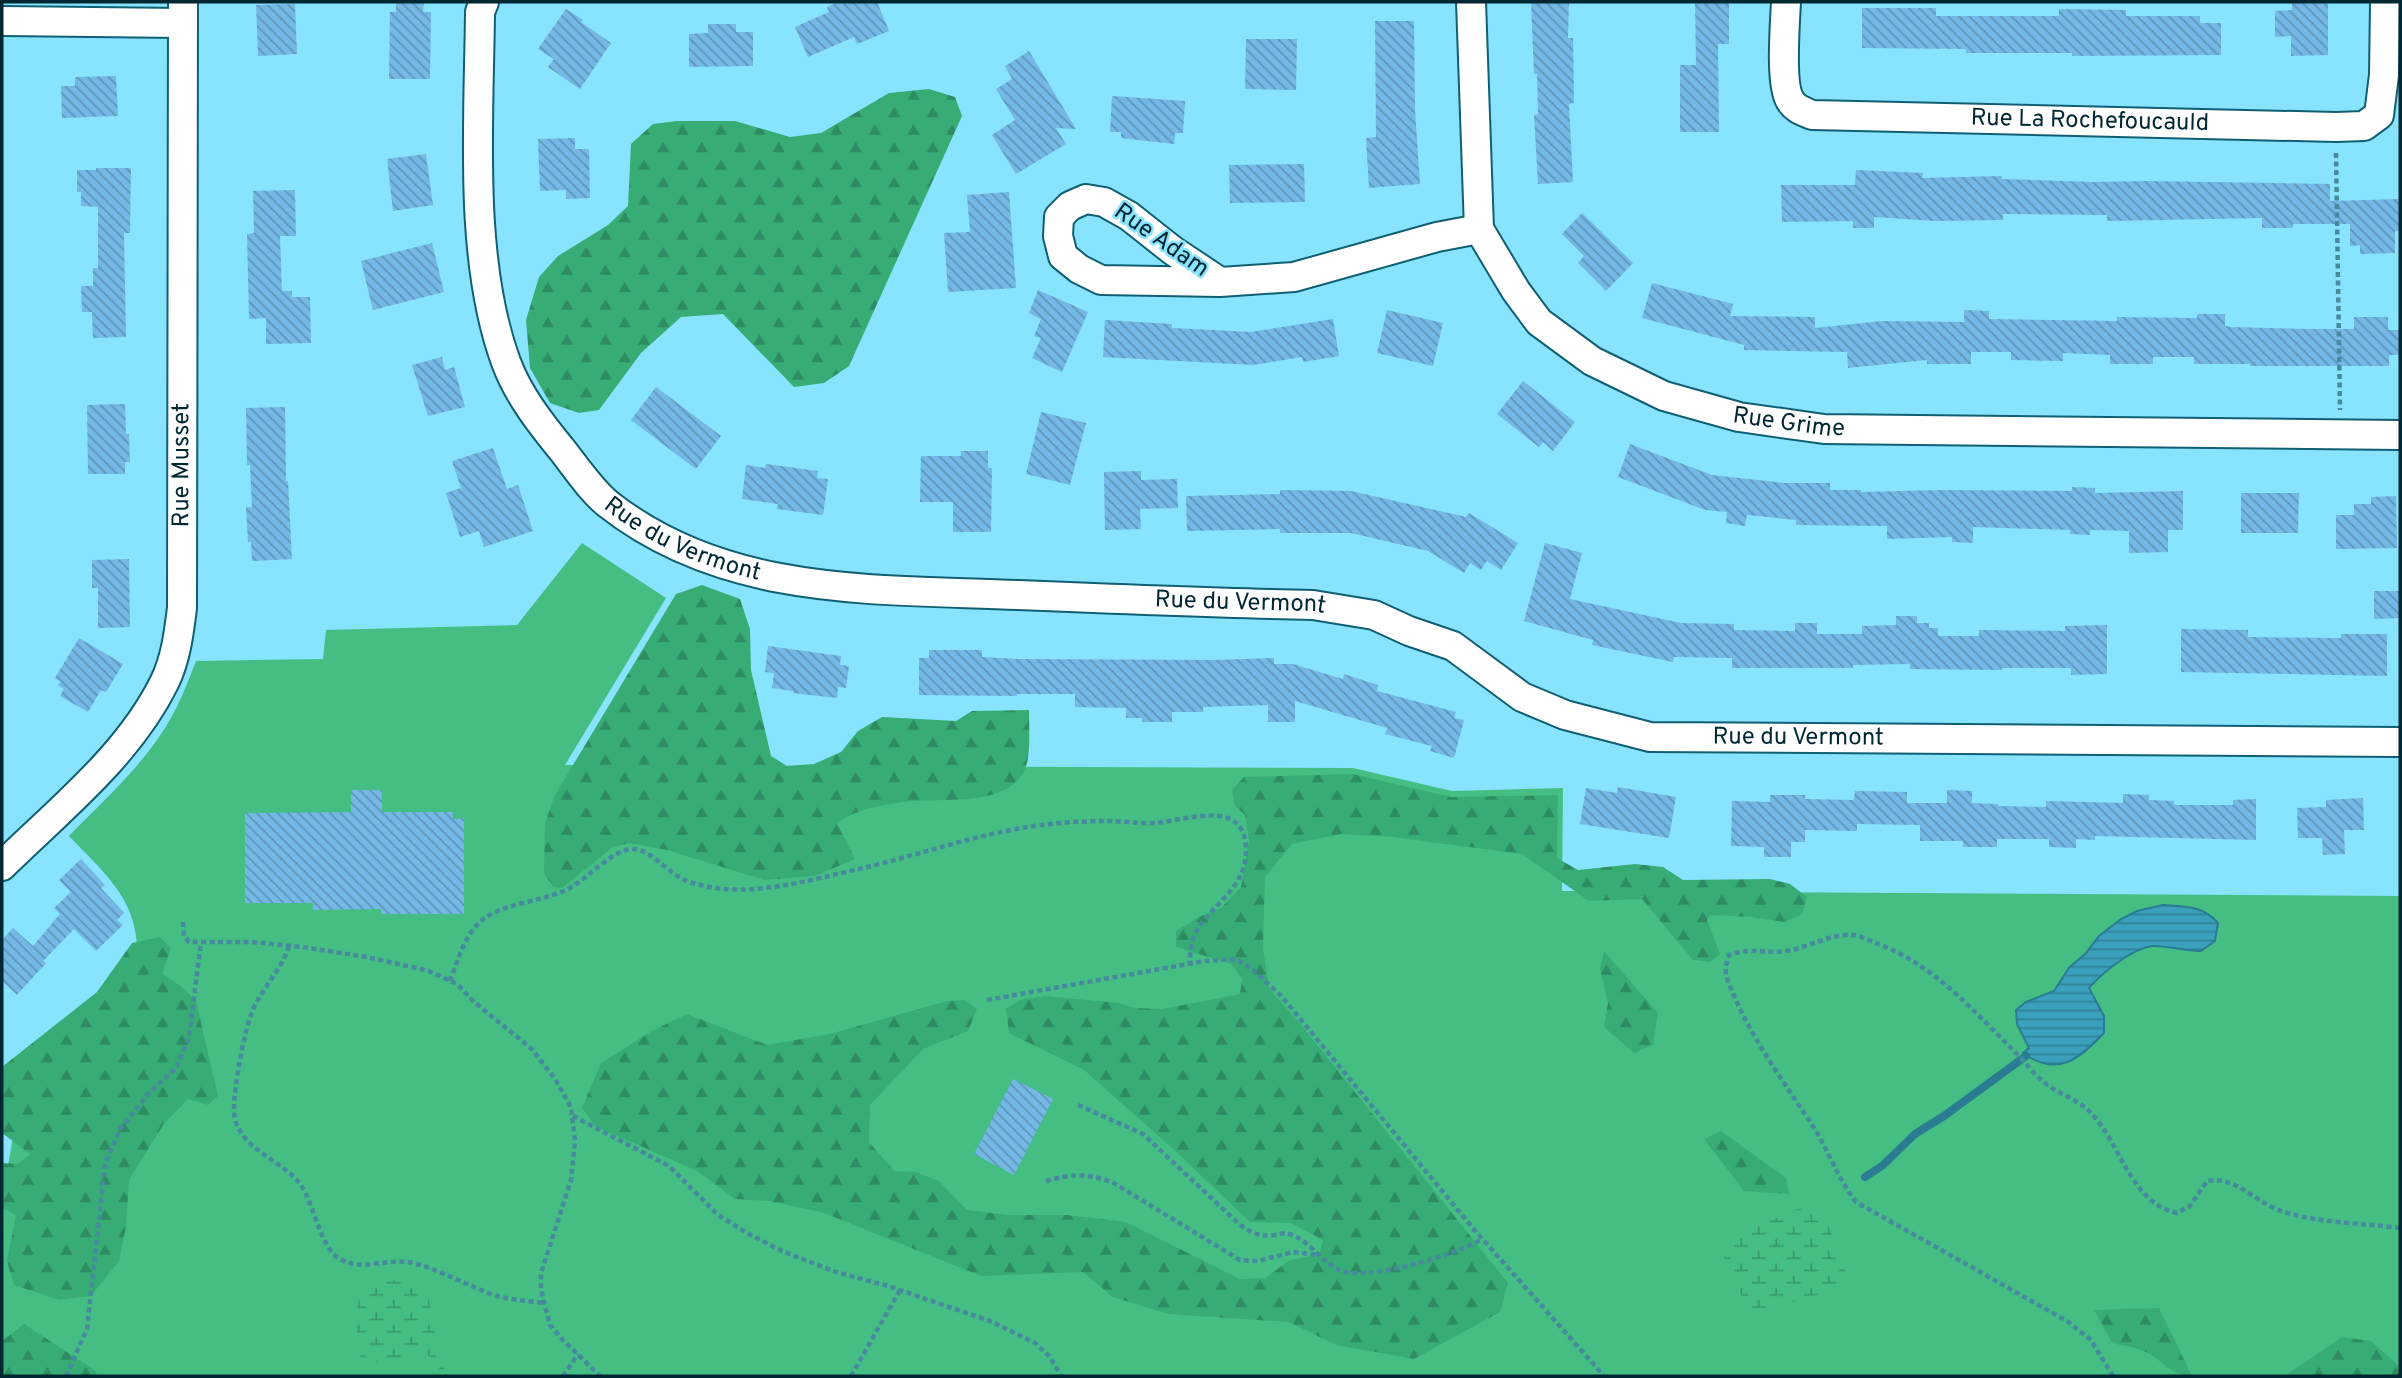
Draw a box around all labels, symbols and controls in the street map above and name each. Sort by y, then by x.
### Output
street label: Rue La Rochefoucauld [1970,104,2210,139]
street label: Rue Adam [1108,197,1214,285]
street label: Rue Grime [1731,401,1845,445]
street label: Rue Musset [167,403,197,527]
street label: Rue du Vermont [597,491,764,589]
street label: Rue du Vermont [1154,585,1328,622]
street label: Rue du Vermont [1713,722,1884,754]

